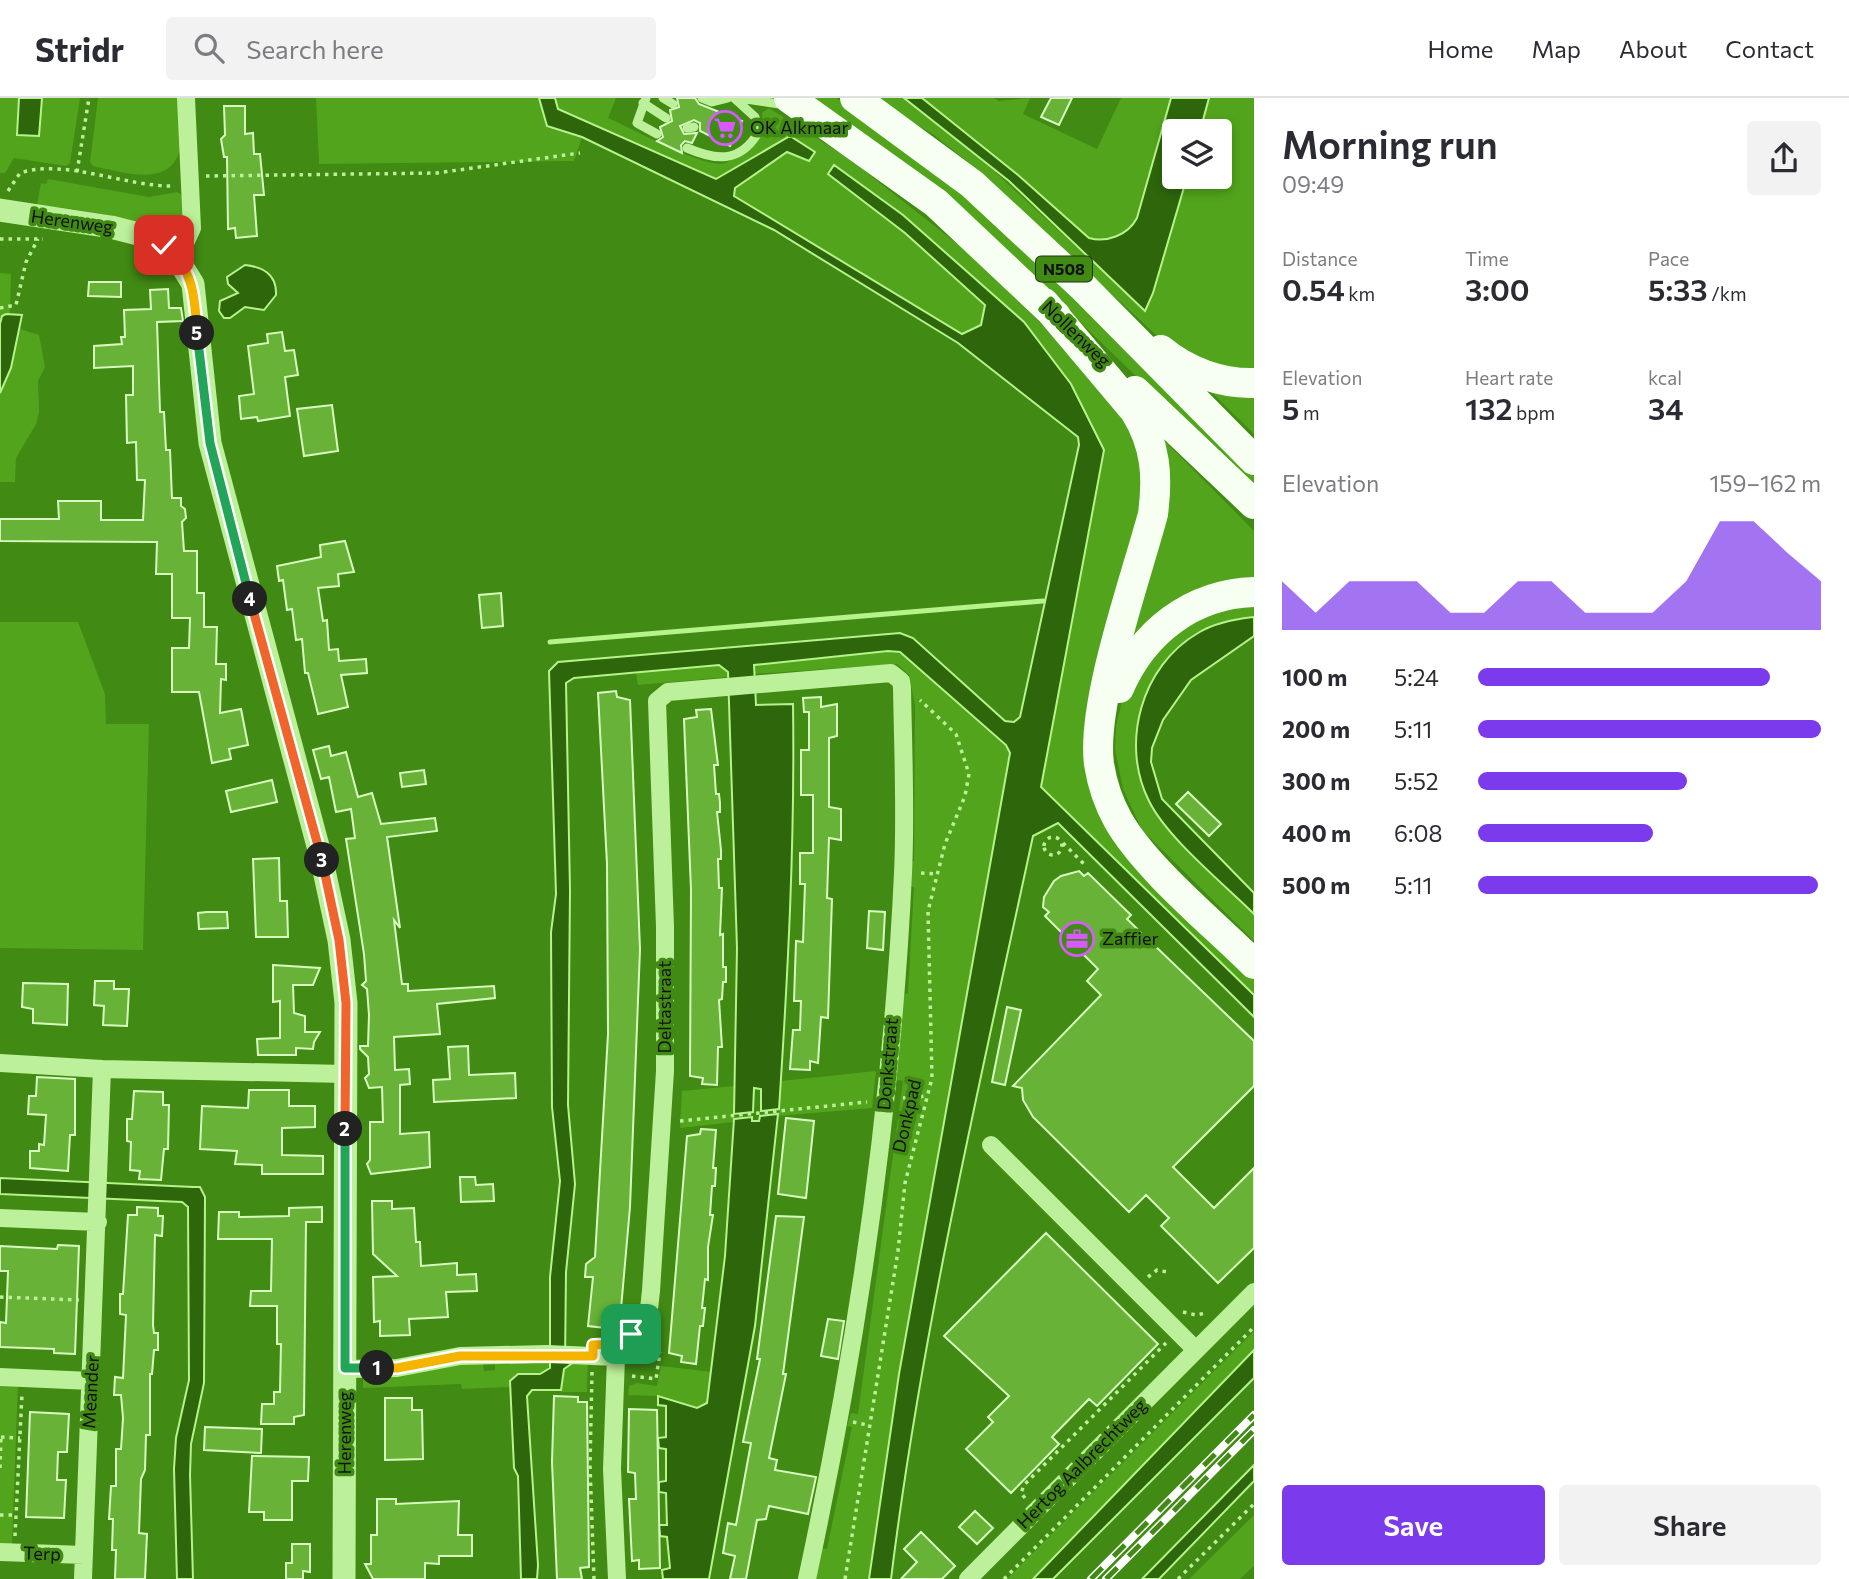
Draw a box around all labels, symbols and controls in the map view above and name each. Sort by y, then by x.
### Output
search box [166,17,656,80]
text: Stridr [35,28,124,69]
icon: search [190,29,228,67]
text: Search here [246,33,384,64]
text: Home [1428,34,1494,63]
text: Map [1532,34,1581,63]
text: About [1619,34,1687,63]
text: Contact [1725,34,1814,63]
supermarket icon: OK Alkmaar [706,109,744,147]
place label: OK Alkmaar [750,116,849,138]
map controls [1162,119,1232,189]
button: layers [1162,119,1232,189]
text: Morning run [1282,120,1498,167]
button: share [1747,121,1821,195]
text: 09:49 [1282,170,1344,198]
street label: Herenweg [30,204,115,238]
pin [134,215,194,275]
icon: check [145,226,183,264]
text: Distance [1282,247,1358,270]
text: Time [1465,247,1509,270]
text: Pace [1648,247,1689,270]
road number: N508 [1036,256,1092,281]
text: 0.54 [1282,270,1345,307]
text: 3:00 [1465,270,1530,307]
text: 5:33 [1648,270,1708,307]
text: km [1345,282,1375,305]
text: /km [1708,282,1747,305]
street label: Nollenweg [1038,295,1116,371]
pin: 5 [180,316,214,350]
text: 5 [191,321,202,344]
text: Elevation [1282,366,1362,389]
text: Heart rate [1465,366,1553,389]
text: kcal [1648,366,1682,389]
text: 5 [1282,389,1299,426]
text: 132 [1465,389,1512,426]
text: 34 [1648,389,1684,426]
text: m [1299,401,1320,424]
text: bpm [1512,401,1555,424]
text: Elevation [1282,469,1379,497]
text: 159–162 m [1709,469,1821,497]
pin: 4 [232,582,268,616]
text: 4 [244,587,255,610]
text: 100 m [1282,663,1347,691]
text: 5:24 [1394,663,1439,691]
text: 200 m [1282,715,1350,743]
text: 5:11 [1394,715,1432,743]
text: 300 m [1282,767,1350,795]
text: 5:52 [1394,767,1439,795]
text: 400 m [1282,819,1351,847]
text: 6:08 [1394,819,1442,847]
pin: 3 [304,842,340,878]
text: 3 [316,848,327,871]
text: 500 m [1282,871,1350,899]
text: 5:11 [1394,871,1432,899]
office icon: Zaffier [1058,920,1096,958]
place label: Zaffier [1102,927,1159,949]
street label: Deltastraat [653,961,675,1053]
street label: Donkstraat [872,1017,902,1111]
street label: Donkpad [887,1077,925,1155]
pin: 2 [328,1112,362,1146]
text: 2 [339,1117,350,1140]
pin [601,1304,661,1364]
icon: arrive [612,1315,650,1353]
pin: 1 [360,1350,394,1386]
street label: Meander [77,1355,103,1429]
text: 1 [372,1356,381,1379]
street label: Herenweg [333,1391,355,1474]
street label: Hertog Aalbrechtweg [1012,1394,1151,1533]
button: Save [1282,1485,1545,1565]
button: Share [1559,1485,1821,1565]
street label: Terp [23,1541,61,1565]

